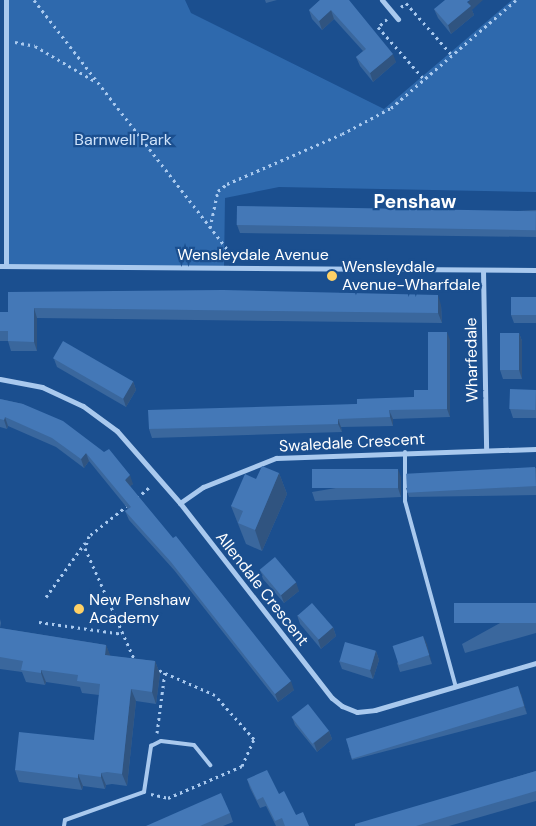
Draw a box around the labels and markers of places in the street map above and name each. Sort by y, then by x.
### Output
place label: Wensleydale Avenue-Wharfdale [342,257,480,295]
marker: Wensleydale Avenue-Wharfdale [326,270,338,282]
place label: New Penshaw Academy [89,590,190,628]
marker: New Penshaw Academy [73,603,85,615]

